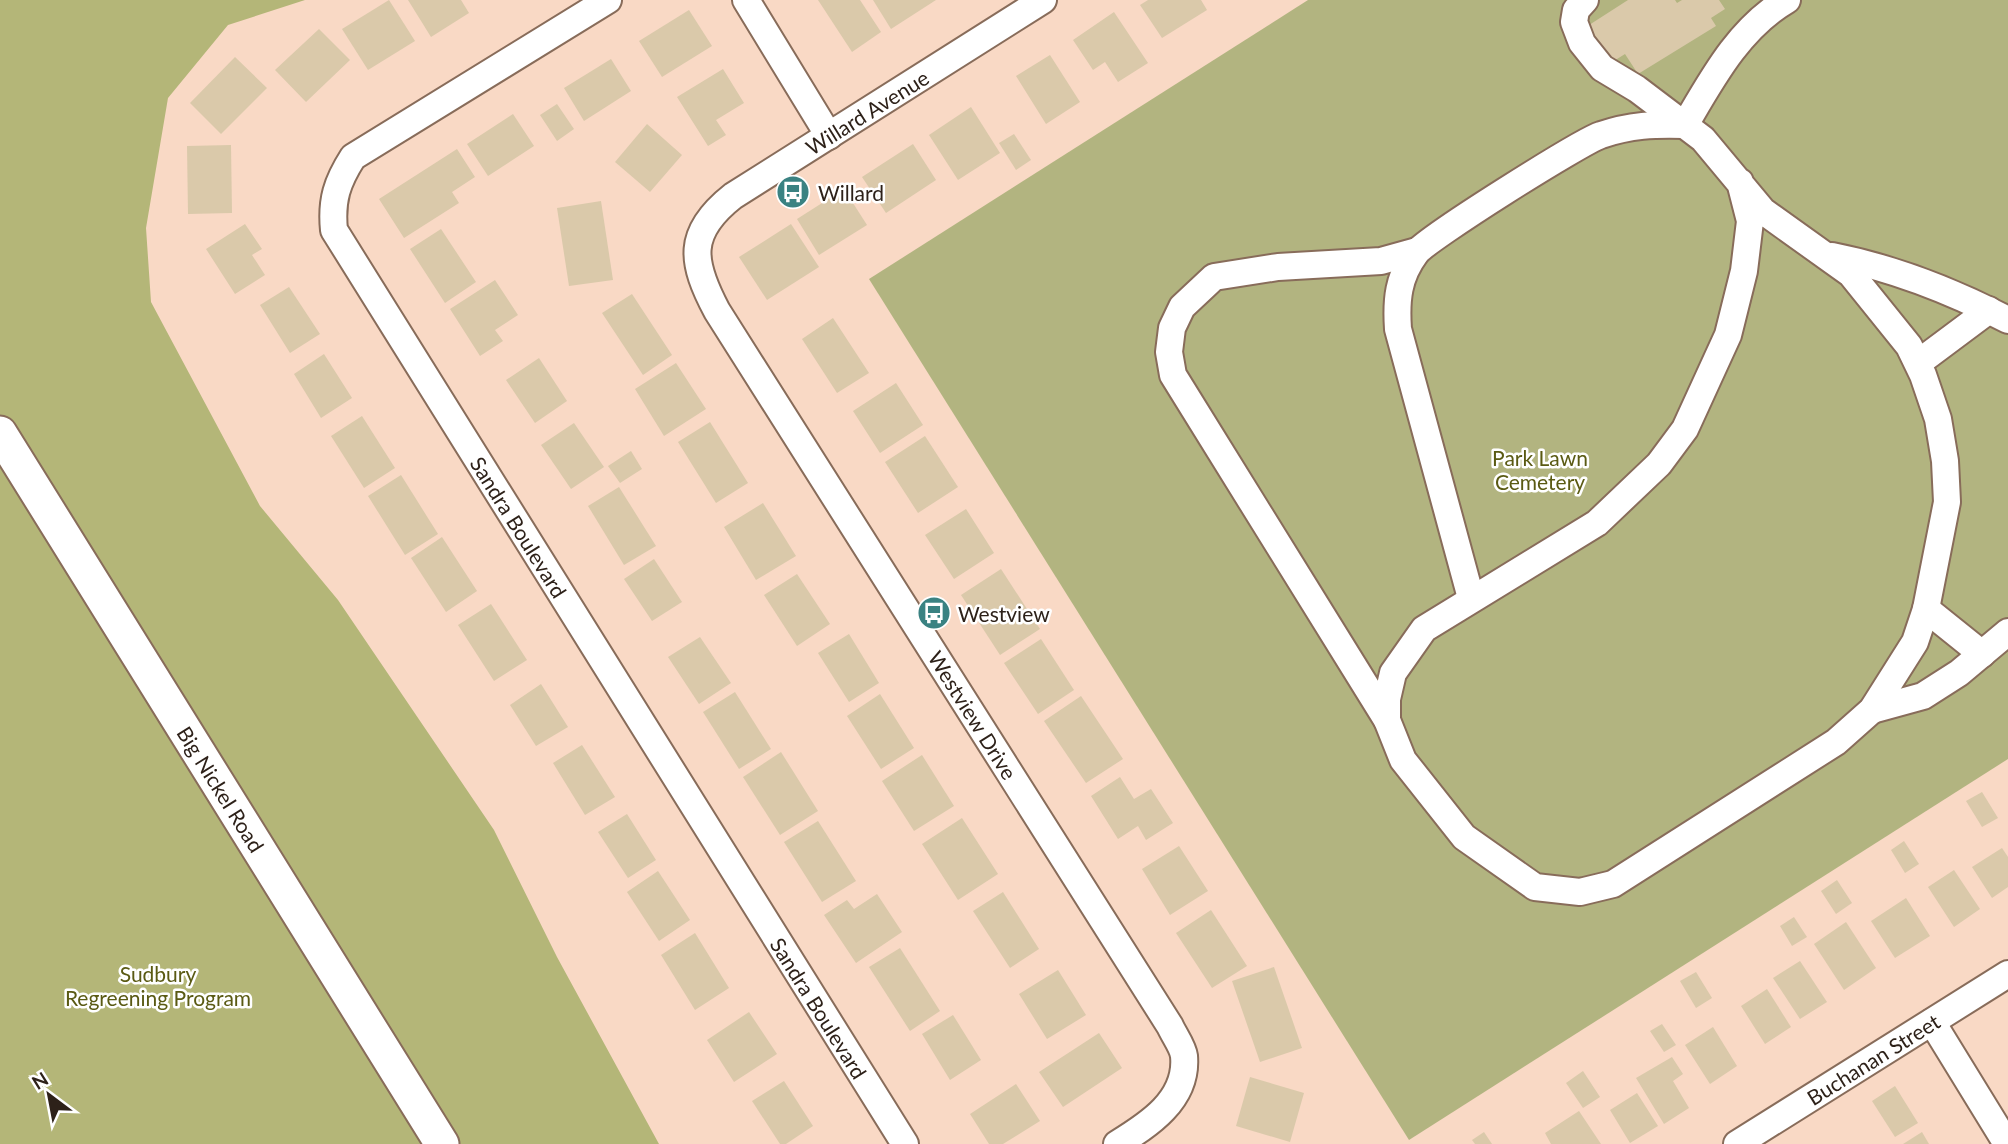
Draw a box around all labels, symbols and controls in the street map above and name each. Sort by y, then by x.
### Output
street label: Willard Avenue [801,64,933,160]
bus stop icon: Willard [774,173,812,211]
place label: Willard [818,180,884,205]
park label: Park Lawn Cemetery [1492,445,1588,494]
street label: Sandra Boulevard [466,452,572,602]
bus stop icon: Westview [915,594,953,632]
place label: Westview [958,601,1050,626]
street label: Westview Drive [924,646,1022,784]
street label: Big Nickel Road [172,721,270,857]
street label: Sandra Boulevard [766,933,872,1083]
park label: Sudbury Regreening Program [65,961,251,1010]
street label: Buchanan Street [1802,1008,1944,1110]
north arrow [14,1060,84,1130]
text: N [27,1067,52,1094]

